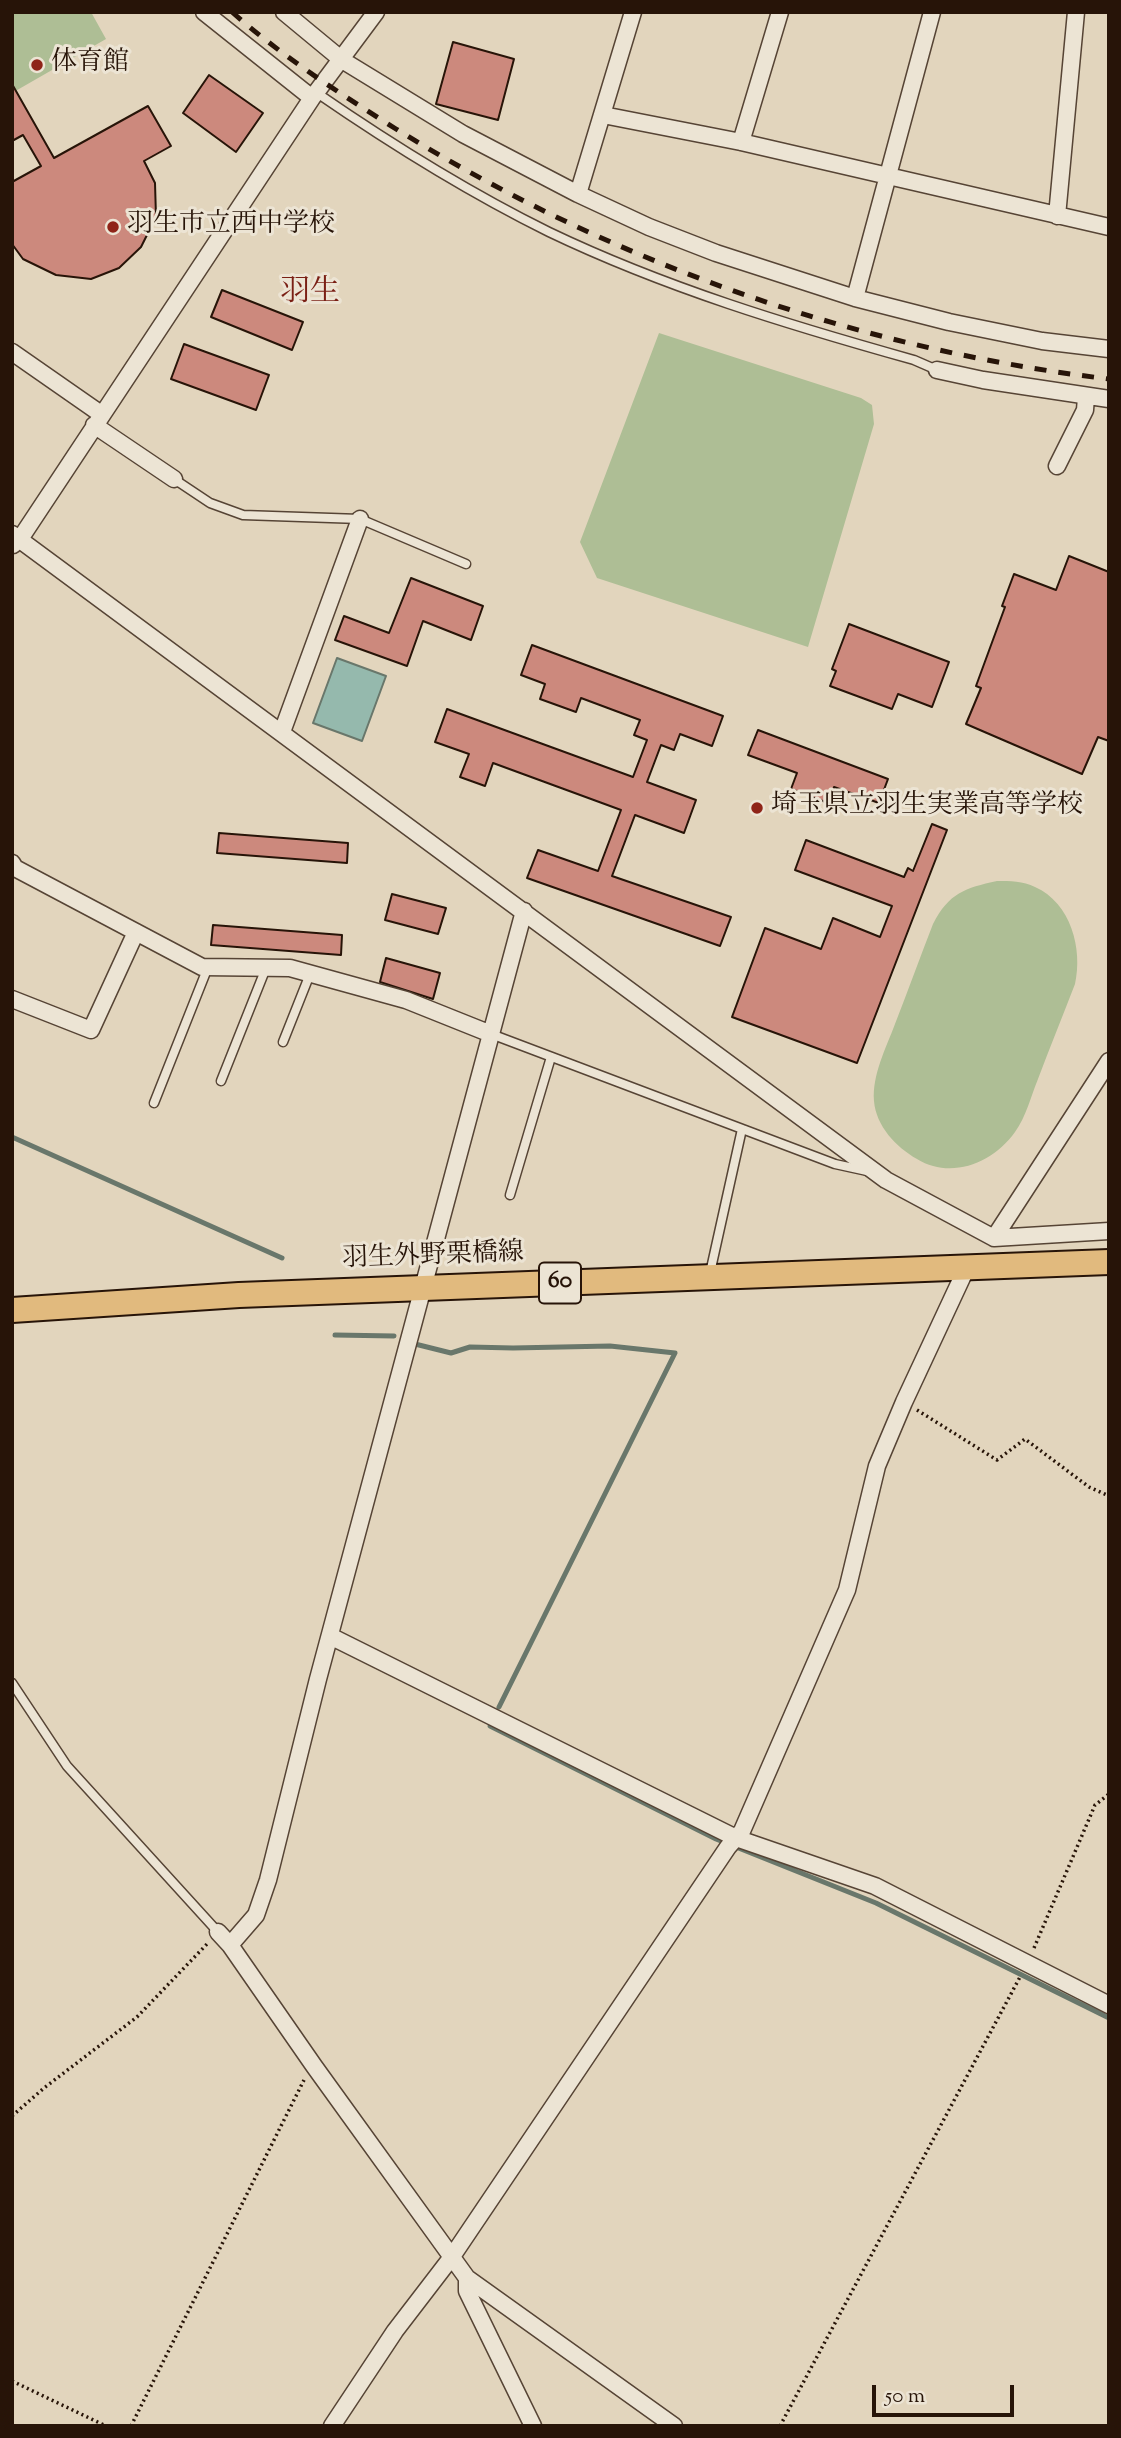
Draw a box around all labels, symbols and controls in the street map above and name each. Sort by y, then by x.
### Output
place label: 体育館 [51,49,129,81]
marker: 体育館 [29,57,45,73]
place label: 羽生市立西中学校 [127,211,335,243]
marker: 羽生市立西中学校 [105,219,121,235]
district label: 羽生 [280,277,340,313]
place label: 埼玉県立羽生実業高等学校 [771,792,1083,824]
marker: 埼玉県立羽生実業高等学校 [749,800,765,816]
street label: 羽生外野栗橋線 [342,1239,524,1277]
road number: 60 [539,1262,581,1303]
scale bar [876,2372,1018,2416]
text: 50 m [885,2382,925,2412]

